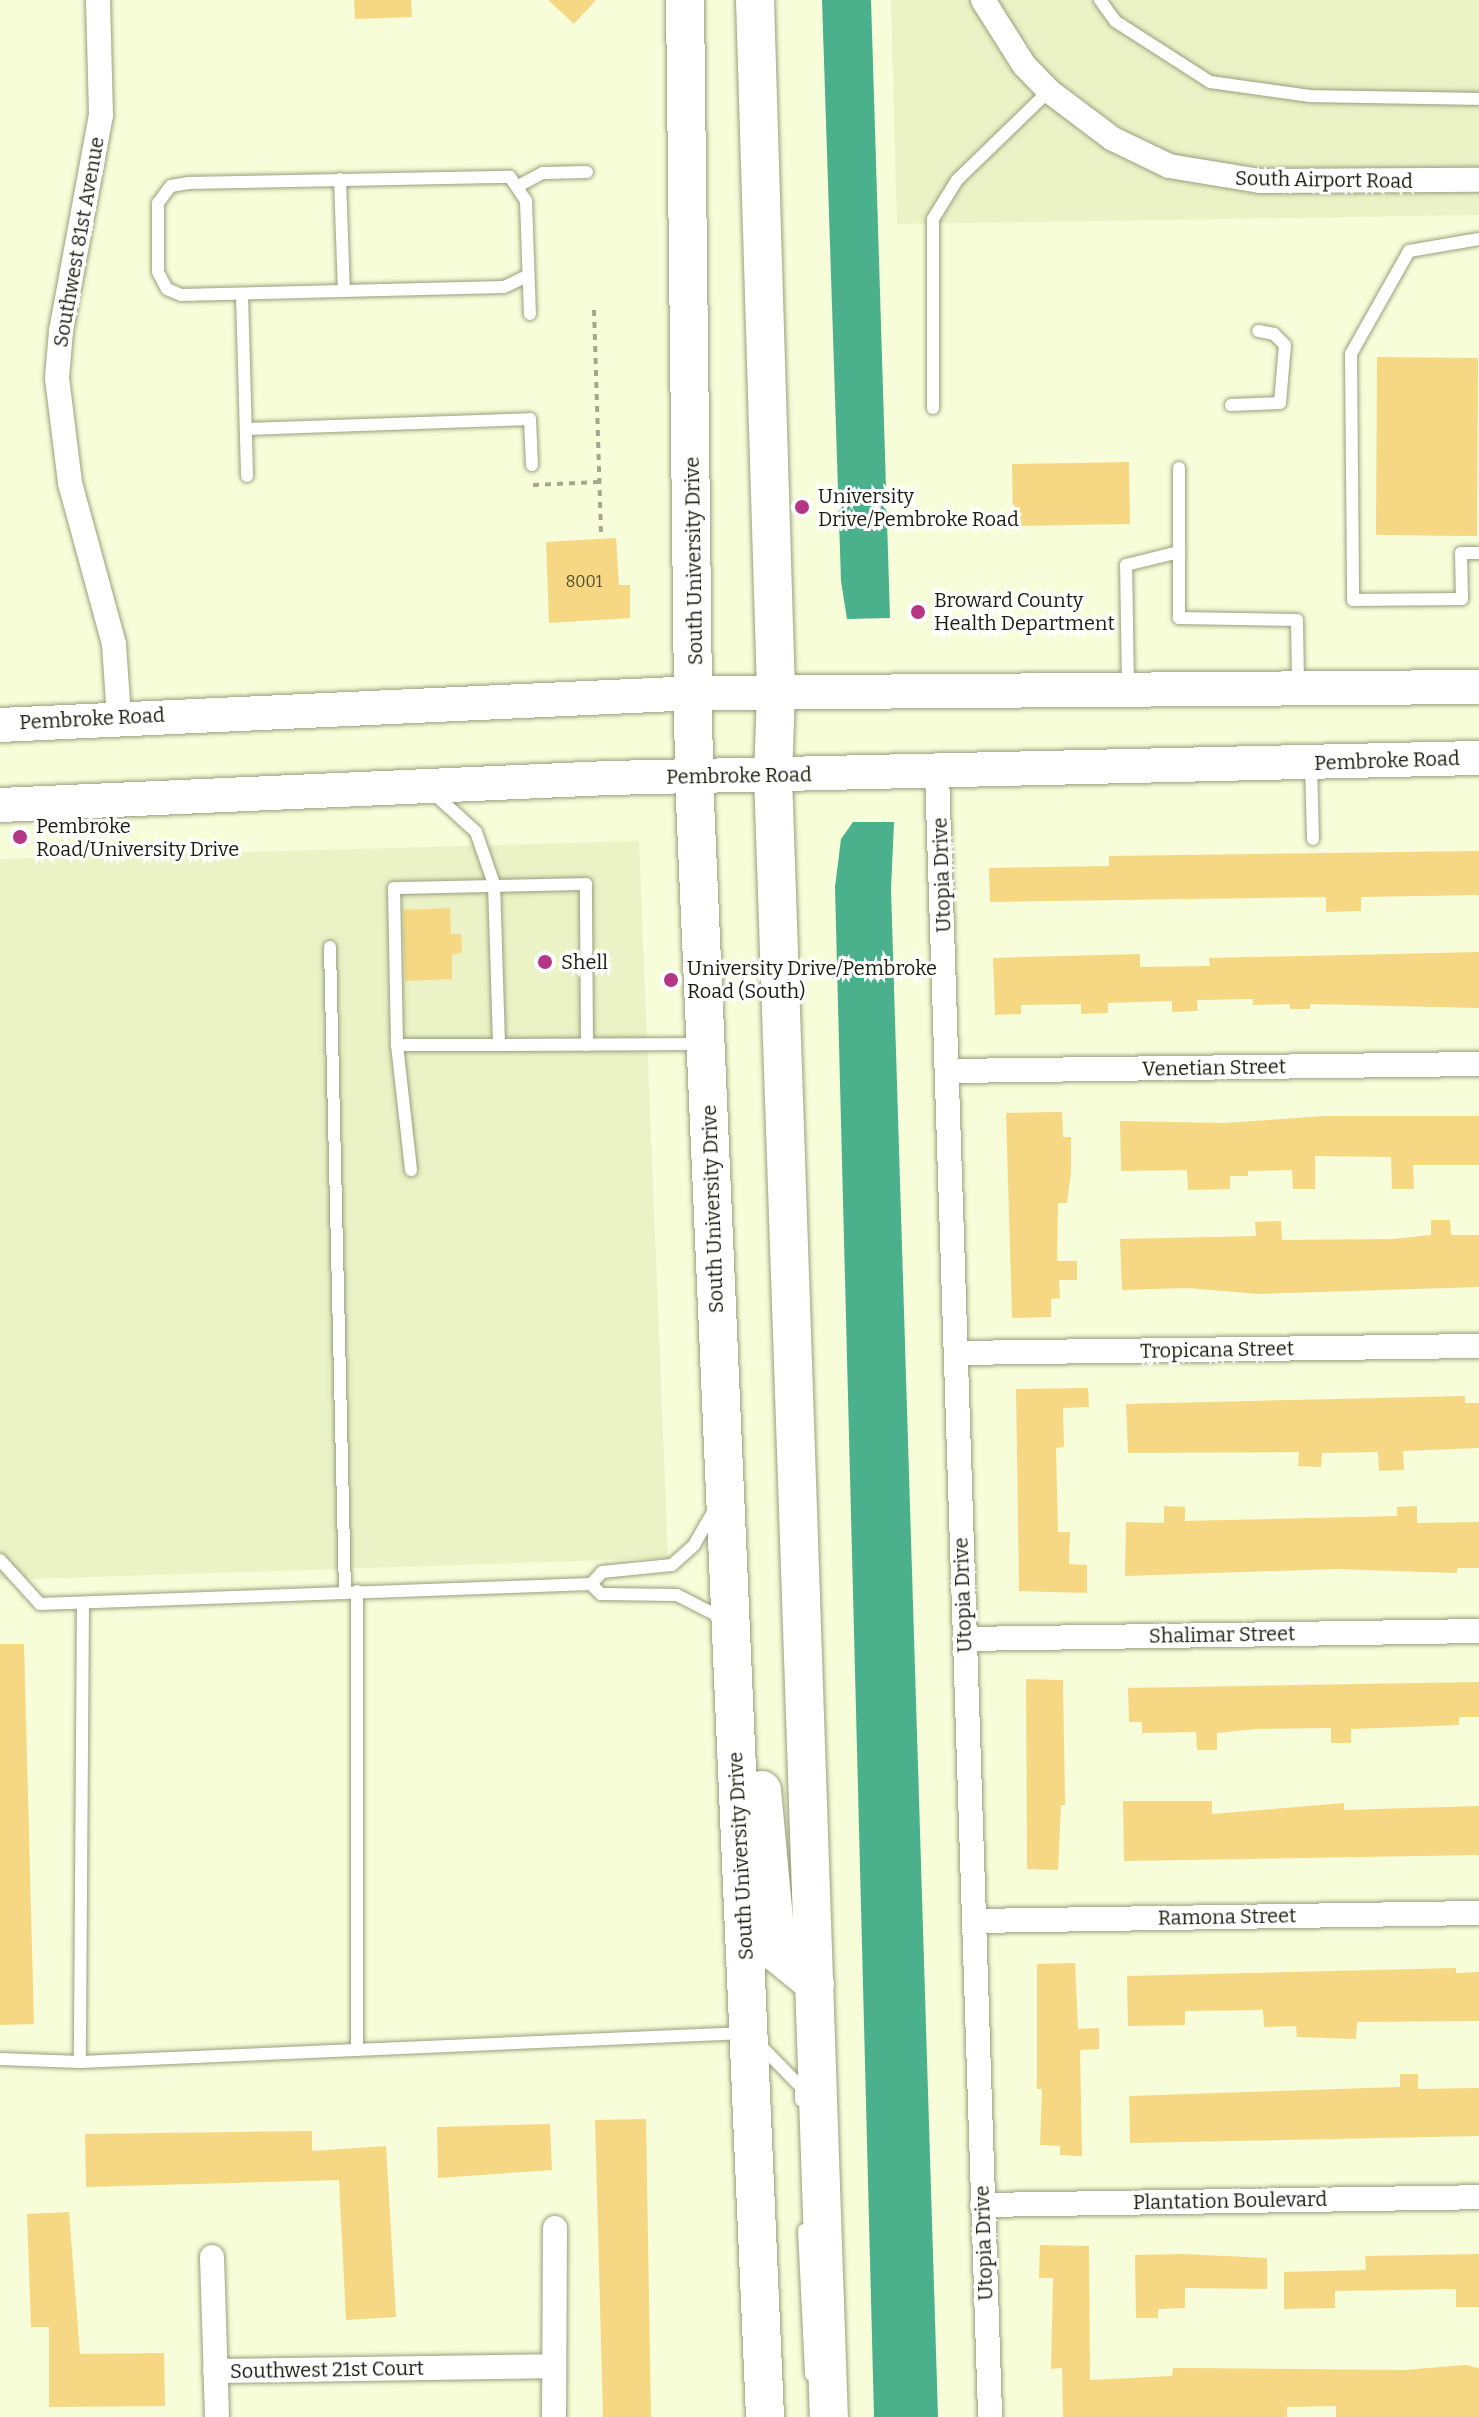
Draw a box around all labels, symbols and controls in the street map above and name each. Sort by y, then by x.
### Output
street label: Southwest 81st Avenue [49,135,109,349]
street label: South Airport Road [1235,166,1413,194]
street label: South University Drive [680,457,708,665]
place label: University Drive/Pembroke Road [818,484,1019,531]
marker: University Drive/Pembroke Road [793,498,811,516]
house number: 8001 [566,572,602,592]
place label: Broward County Health Department [934,588,1115,635]
marker: Broward County Health Department [909,603,927,621]
street label: Pembroke Road [19,703,165,735]
street label: Pembroke Road [1314,746,1460,776]
street label: Pembroke Road [666,763,812,789]
place label: Pembroke Road/University Drive [36,814,239,861]
street label: Utopia Drive [928,817,956,933]
marker: Pembroke Road/University Drive [11,828,29,846]
place label: Shell [561,950,608,974]
marker: Shell [536,953,554,971]
place label: University Drive/Pembroke Road (South) [687,956,937,1003]
marker: University Drive/Pembroke Road (South) [662,971,680,989]
street label: Venetian Street [1142,1055,1286,1081]
street label: South University Drive [697,1104,729,1314]
street label: Tropicana Street [1140,1337,1294,1363]
street label: Utopia Drive [949,1537,977,1653]
street label: Shalimar Street [1149,1622,1295,1648]
street label: South University Drive [724,1751,758,1961]
street label: Ramona Street [1158,1904,1296,1930]
street label: Utopia Drive [970,2185,998,2301]
street label: Plantation Boulevard [1133,2187,1327,2215]
street label: Southwest 21st Court [230,2356,424,2384]

